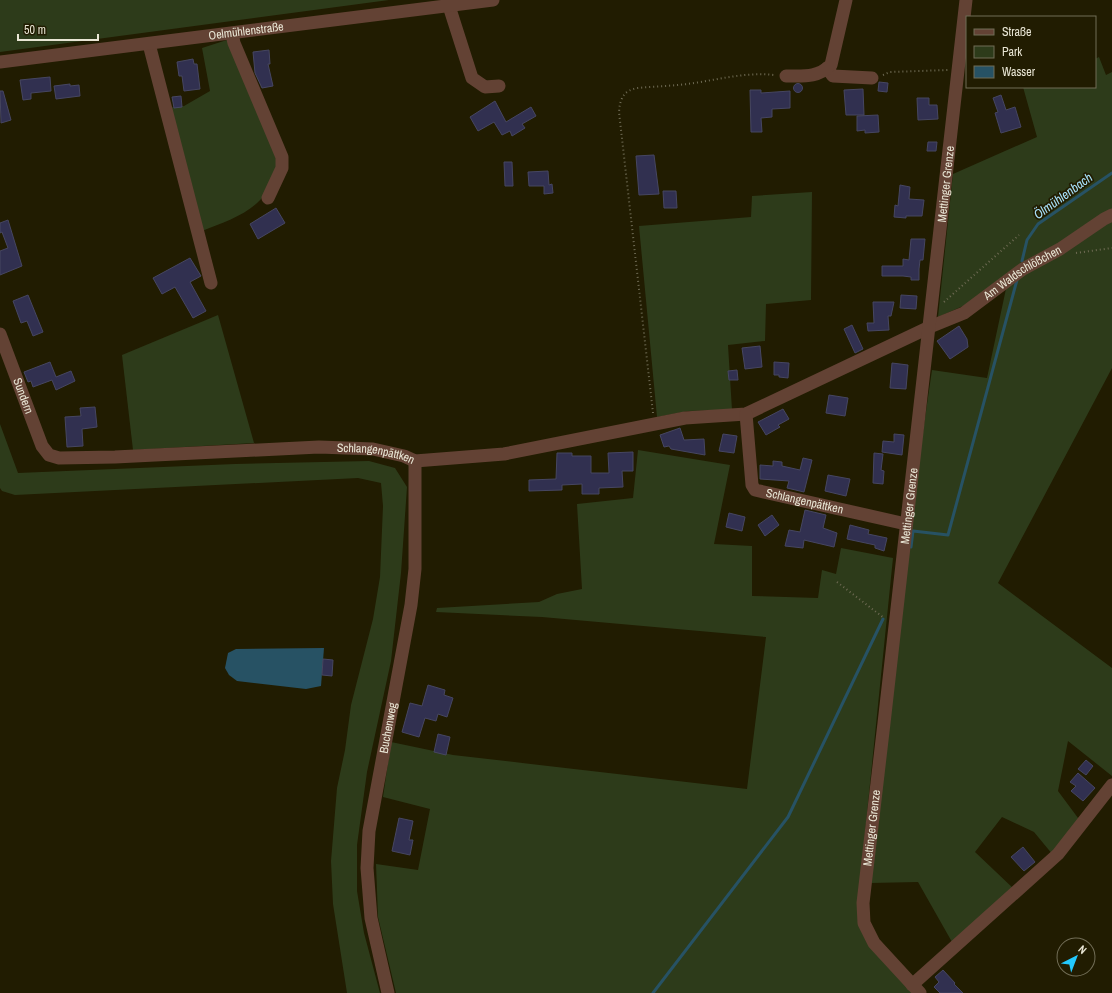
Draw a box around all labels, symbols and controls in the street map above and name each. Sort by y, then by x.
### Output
scale bar [18,16,98,42]
legend [966,16,1096,88]
street label: Oelmühlenstraße [208,18,285,44]
text: 50 m [24,22,46,38]
text: Straße [1002,24,1032,40]
text: Park [1002,44,1022,60]
text: Wasser [1002,64,1036,80]
street label: Mettinger Grenze [934,145,958,223]
water label: Ölmühlenbach [1030,169,1096,223]
street label: Am Waldschlößchen [979,242,1064,304]
street label: Sundern [9,376,37,416]
street label: Schlangenpättken [337,440,417,468]
street label: Mettinger Grenze [897,467,922,545]
street label: Schlangenpättken [764,485,845,518]
street label: Buchenweg [376,701,401,755]
street label: Mettinger Grenze [859,789,884,867]
north arrow [1056,937,1096,977]
text: N [1076,942,1090,957]

